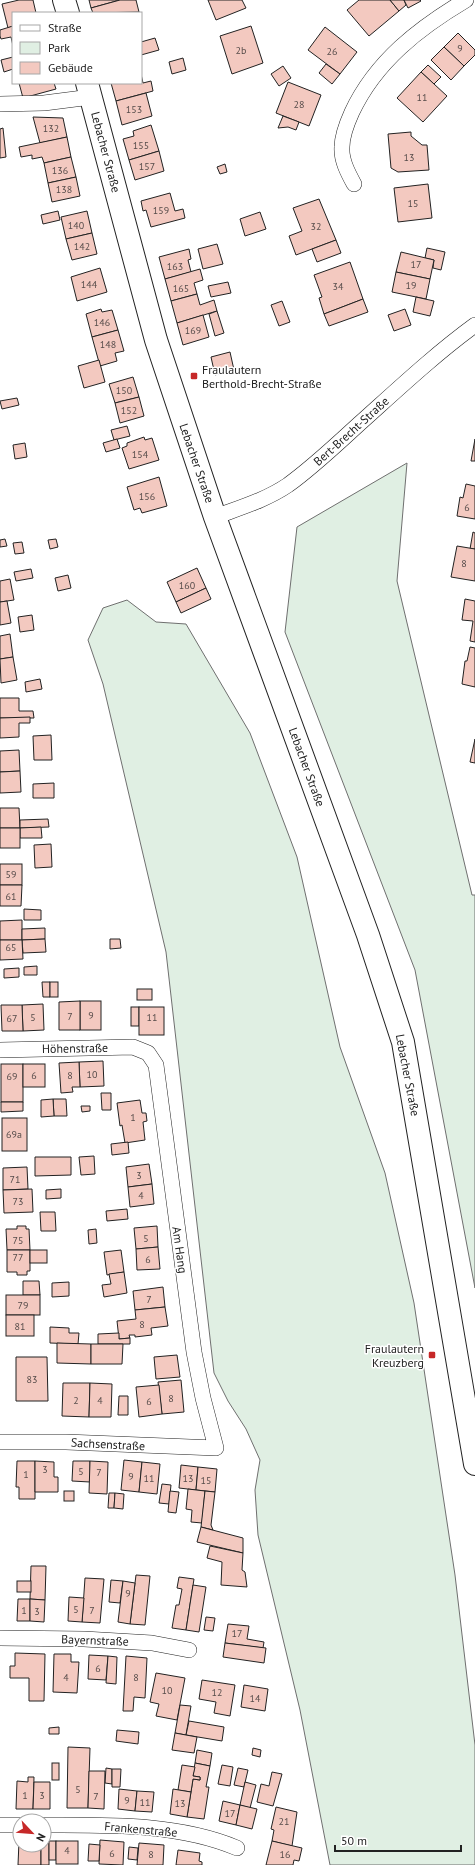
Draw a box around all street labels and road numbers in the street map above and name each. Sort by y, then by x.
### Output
street label: Lebacher Straße [88,110,124,194]
street label: Bert-Brecht-Straße [310,393,392,469]
street label: Lebacher Straße [176,421,218,505]
street label: Lebacher Straße [286,725,328,809]
street label: Lebacher Straße [393,1033,423,1117]
street label: Höhenstraße [42,1040,108,1056]
street label: Am Hang [169,1226,191,1274]
street label: Sachsenstraße [70,1435,146,1453]
street label: Bayernstraße [61,1631,129,1649]
street label: Frankenstraße [104,1818,178,1840]

